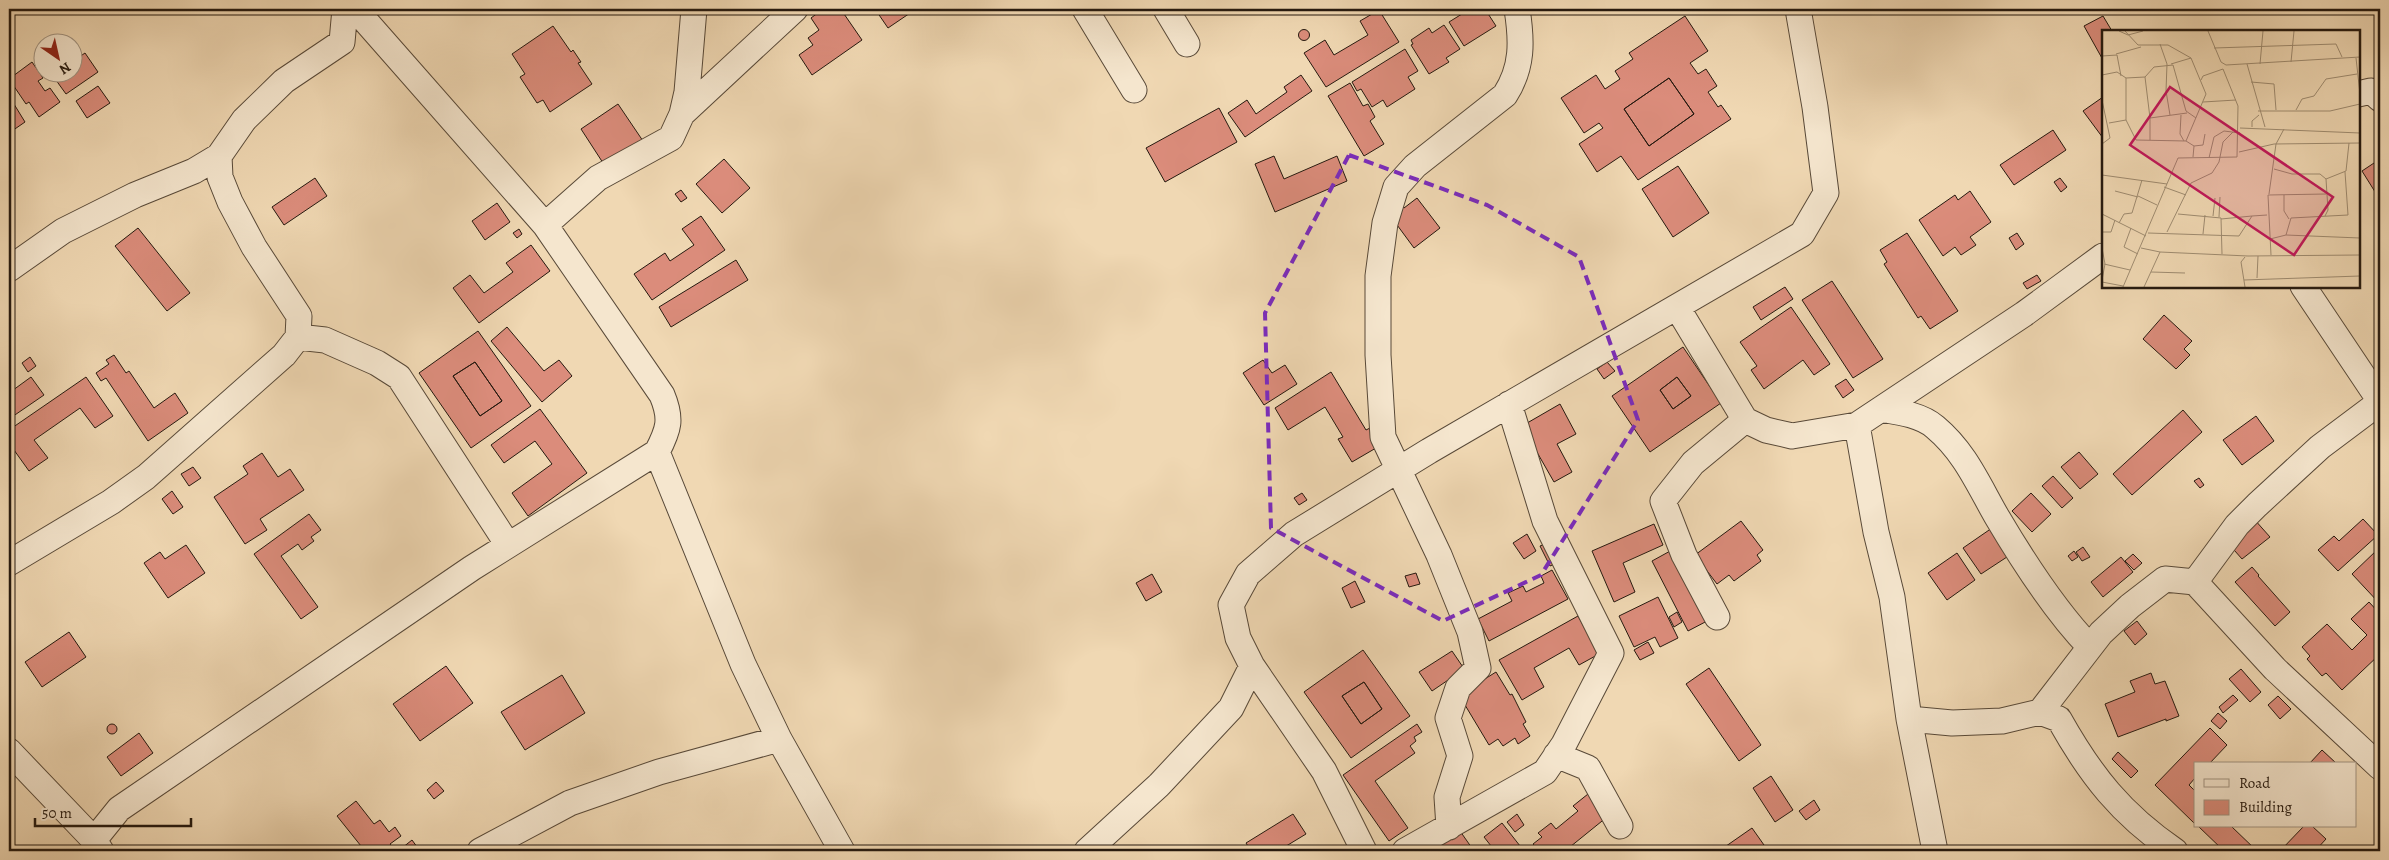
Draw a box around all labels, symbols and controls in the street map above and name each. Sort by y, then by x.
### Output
inset map [2102,30,2359,288]
north arrow [32,32,82,82]
text: N [55,58,75,79]
legend [2194,762,2356,828]
text: Road [2239,773,2271,793]
scale bar [35,795,191,827]
text: Building [2239,797,2292,817]
text: 50 m [42,803,72,823]

